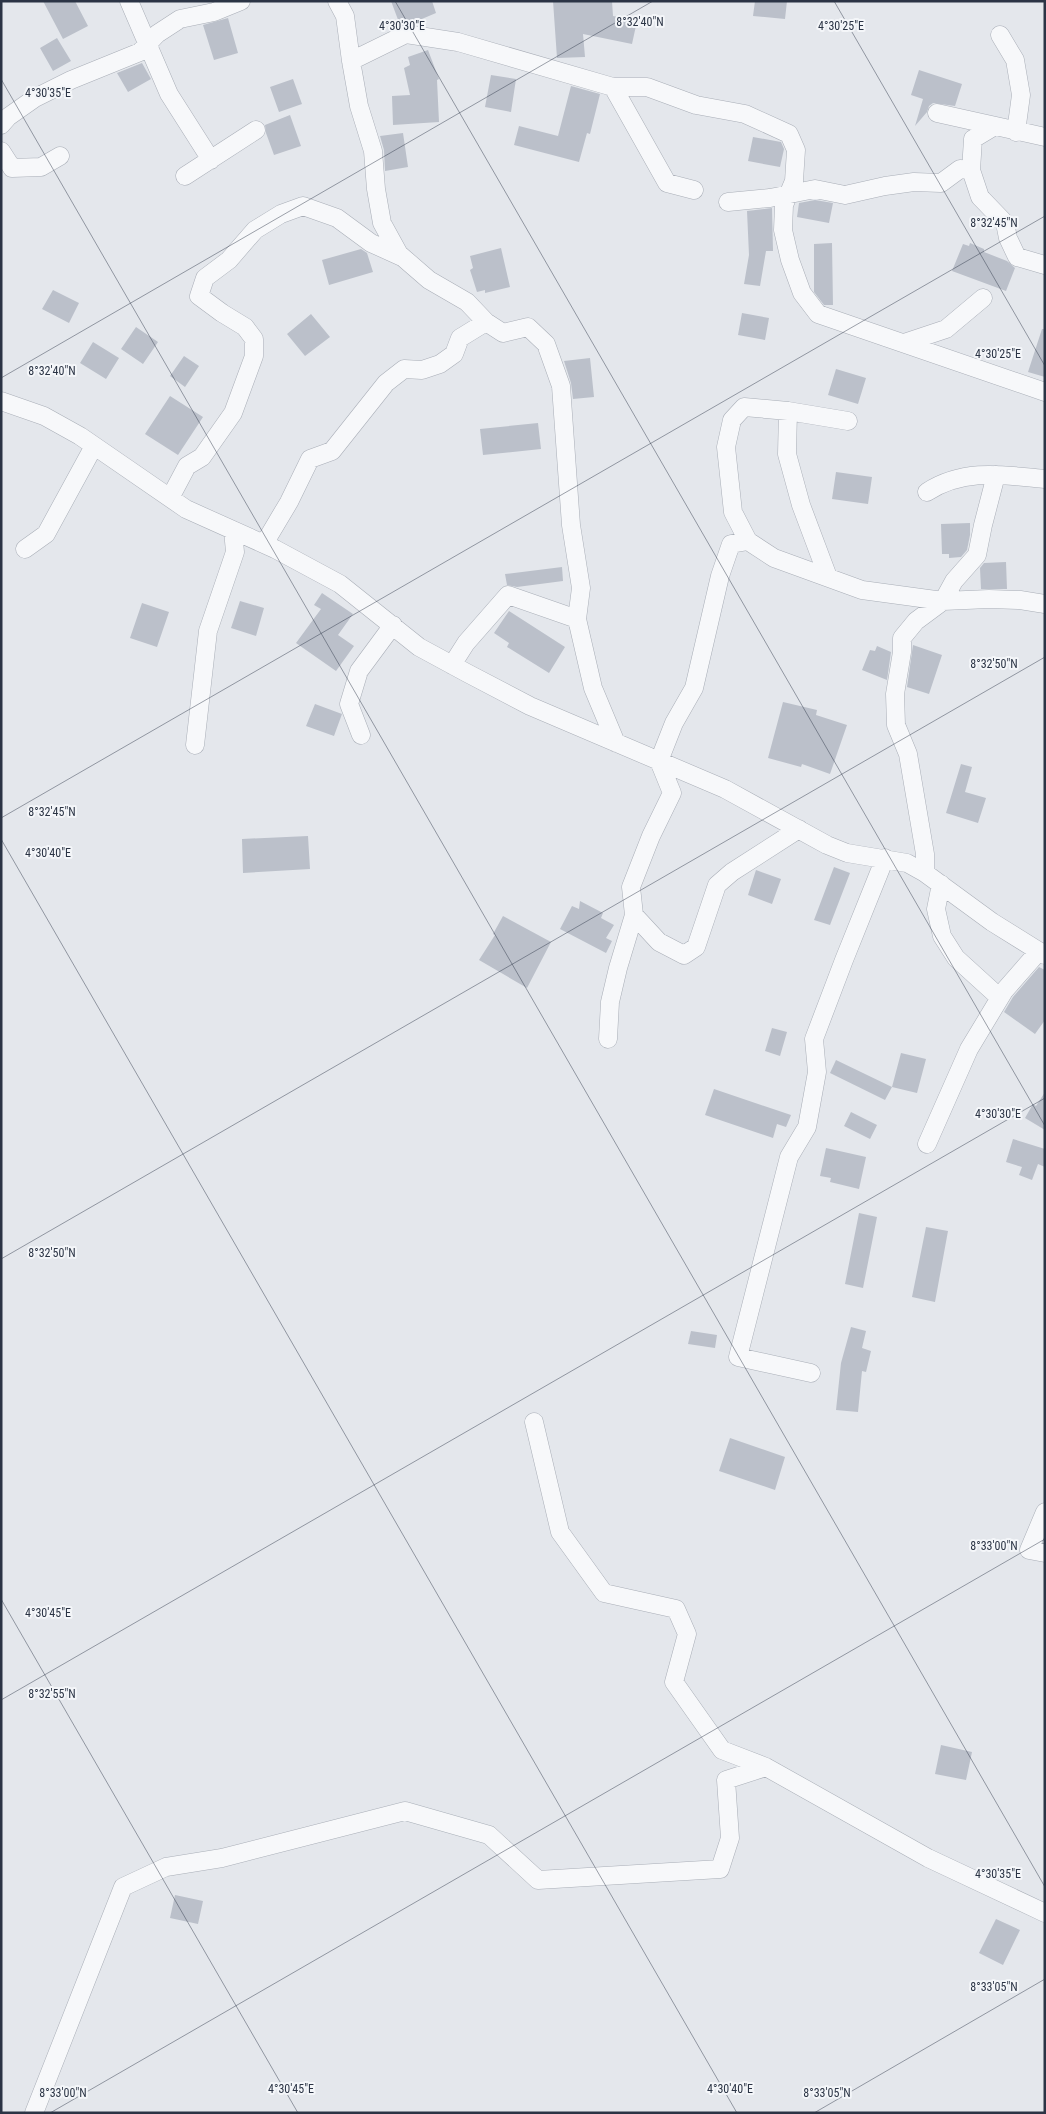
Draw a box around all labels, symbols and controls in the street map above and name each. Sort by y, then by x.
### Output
text: 8°32'40"N [616,15,664,29]
text: 4°30'30"E [379,19,425,33]
text: 4°30'25"E [818,19,864,33]
text: 4°30'35"E [25,86,71,100]
text: 8°32'45"N [970,216,1018,230]
text: 4°30'25"E [975,347,1021,361]
text: 8°32'40"N [28,364,76,378]
text: 8°32'50"N [970,657,1018,671]
text: 8°32'45"N [28,805,76,819]
text: 4°30'40"E [25,846,71,860]
text: 4°30'30"E [975,1107,1021,1121]
text: 8°32'50"N [28,1246,76,1260]
text: 8°33'00"N [970,1539,1018,1553]
text: 4°30'45"E [25,1606,71,1620]
text: 8°32'55"N [28,1687,76,1701]
text: 4°30'35"E [975,1867,1021,1881]
text: 8°33'05"N [970,1980,1018,1994]
text: 4°30'45"E [268,2082,314,2096]
text: 4°30'40"E [707,2082,753,2096]
text: 8°33'00"N [39,2086,87,2100]
text: 8°33'05"N [803,2086,851,2100]

